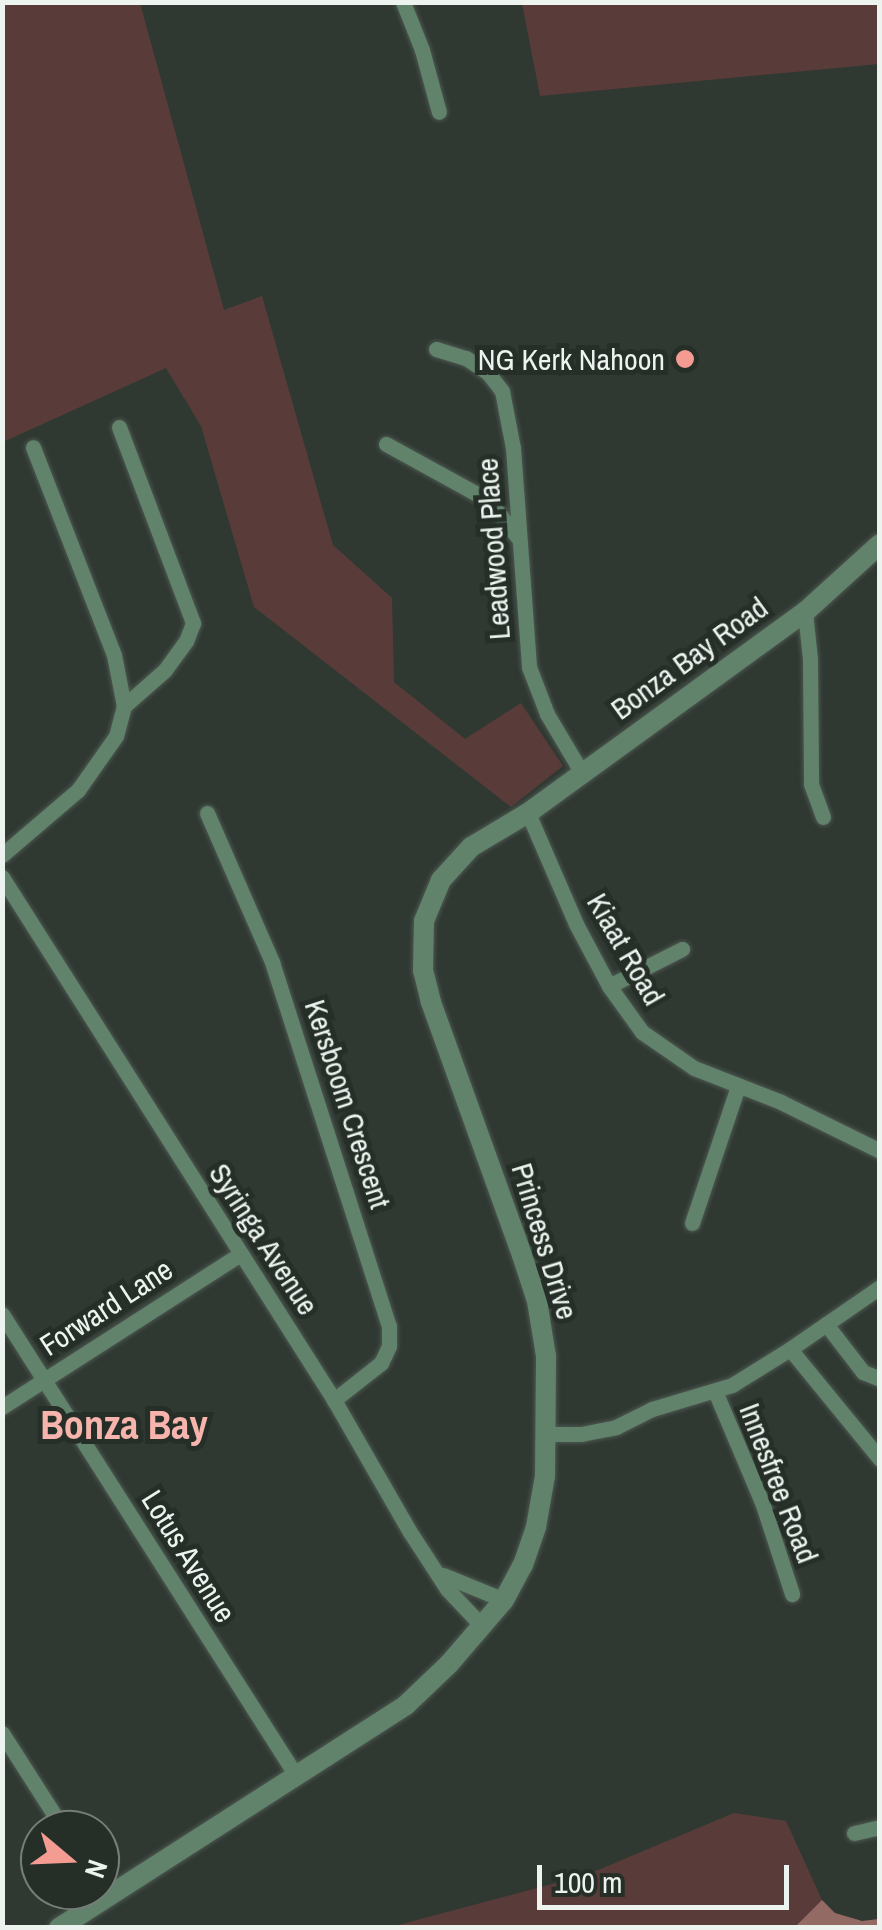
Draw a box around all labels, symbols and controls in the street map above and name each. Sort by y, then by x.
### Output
place label: NG Kerk Nahoon [478,341,665,377]
marker: NG Kerk Nahoon [674,348,696,370]
street label: Leadwood Place [469,457,517,641]
street label: Bonza Bay Road [604,589,774,727]
street label: Kiaat Road [580,887,672,1011]
street label: Kersboom Crescent [297,995,399,1213]
street label: Syringa Avenue [201,1156,327,1322]
street label: Princess Drive [504,1159,586,1323]
street label: Forward Lane [33,1251,179,1363]
street label: Innesfree Road [732,1398,826,1568]
district label: Bonza Bay [40,1401,208,1449]
street label: Lotus Avenue [134,1483,244,1629]
north arrow [20,1810,120,1910]
scale bar [542,1845,794,1907]
text: N [76,1855,117,1883]
text: 100 m [554,1862,622,1902]

